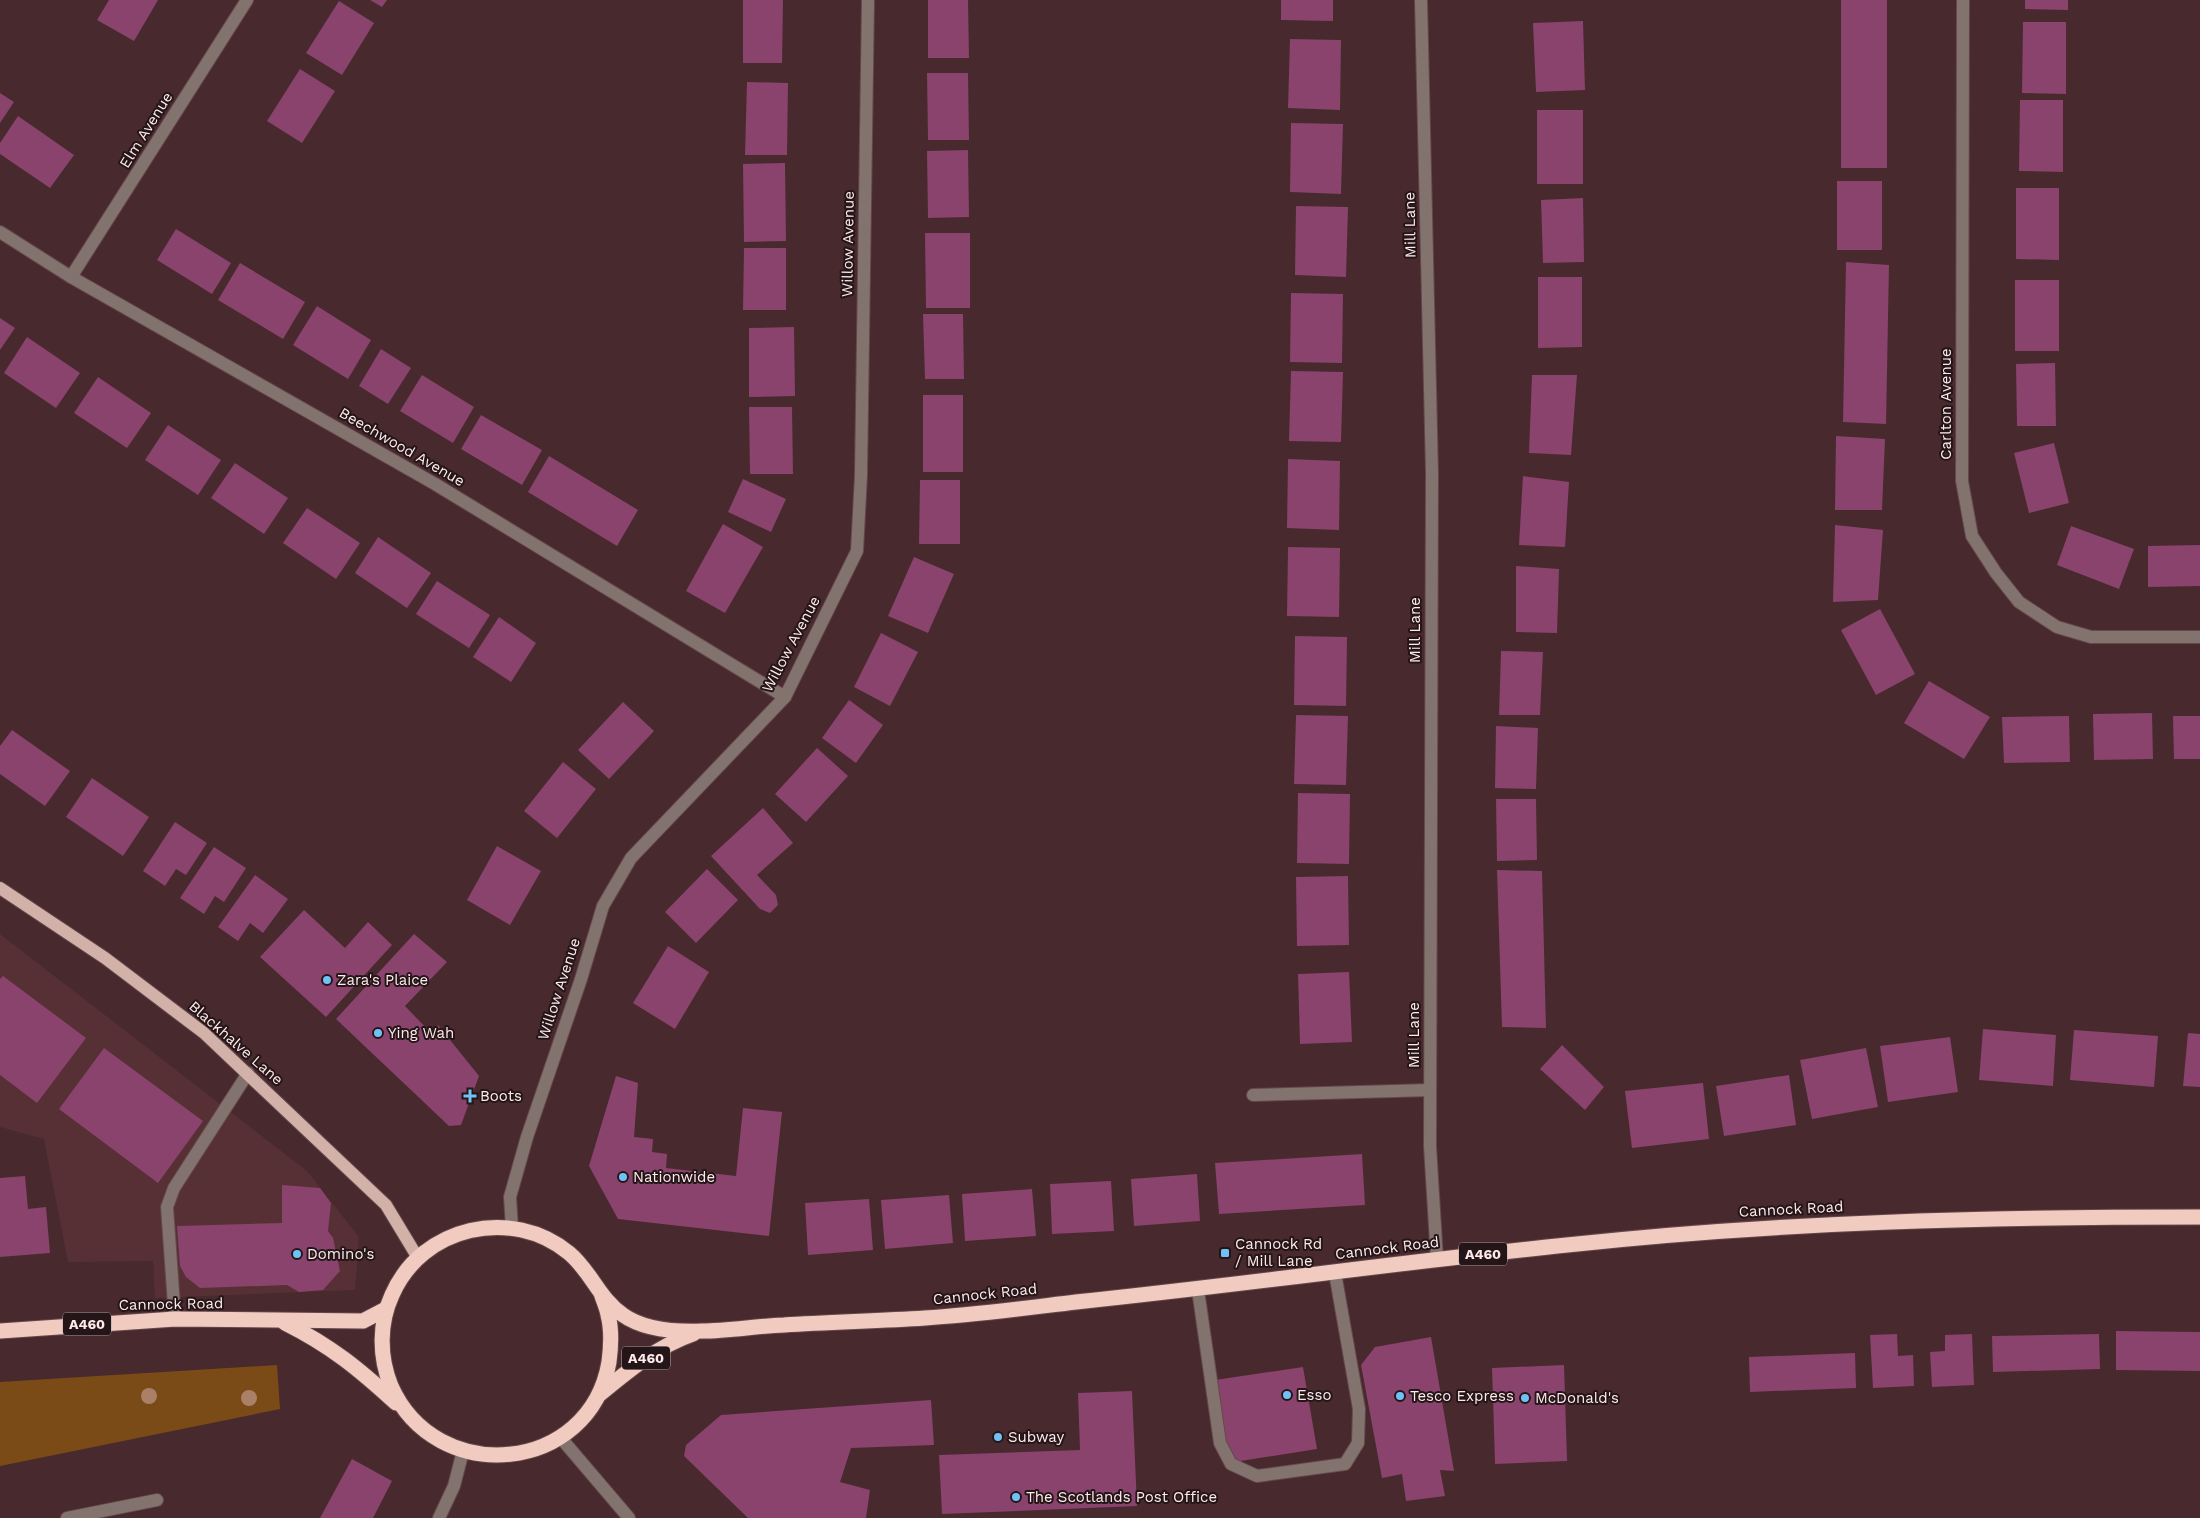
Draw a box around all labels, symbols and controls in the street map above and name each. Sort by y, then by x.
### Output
street label: Elm Avenue [116,89,176,171]
street label: Willow Avenue [838,191,858,297]
street label: Mill Lane [1400,192,1420,258]
street label: Carlton Avenue [1937,348,1955,460]
street label: Beechwood Avenue [336,404,468,490]
street label: Willow Avenue [758,593,824,695]
street label: Mill Lane [1406,597,1424,663]
street label: Willow Avenue [534,936,584,1042]
place label: Zara's Plaice [337,971,428,989]
marker: Zara's Plaice [321,974,333,986]
street label: Blackhalve Lane [185,997,287,1089]
street label: Mill Lane [1405,1002,1423,1068]
place label: Ying Wah [388,1024,454,1042]
marker: Ying Wah [372,1027,384,1039]
place label: Boots [480,1087,522,1105]
marker: Boots [464,1090,476,1102]
place label: Nationwide [633,1168,715,1186]
marker: Nationwide [617,1171,629,1183]
street label: Cannock Road [1738,1197,1844,1221]
street label: Cannock Road [1334,1233,1440,1263]
place label: Cannock Rd / Mill Lane [1235,1235,1322,1270]
road number: A460 [1459,1242,1507,1266]
place label: Domino's [307,1245,374,1263]
marker: Cannock Rd / Mill Lane [1219,1247,1231,1259]
marker: Domino's [291,1248,303,1260]
street label: Cannock Road [932,1280,1038,1308]
street label: Cannock Road [119,1294,223,1314]
road number: A460 [63,1312,111,1336]
road number: A460 [622,1346,670,1370]
place label: Esso [1297,1386,1331,1404]
place label: Tesco Express [1410,1387,1514,1405]
marker: Esso [1281,1389,1293,1401]
place label: McDonald's [1535,1389,1619,1407]
marker: Tesco Express [1394,1390,1406,1402]
marker: McDonald's [1519,1392,1531,1404]
place label: Subway [1008,1428,1064,1446]
marker: Subway [992,1431,1004,1443]
place label: The Scotlands Post Office [1026,1488,1217,1506]
marker: The Scotlands Post Office [1010,1491,1022,1503]

